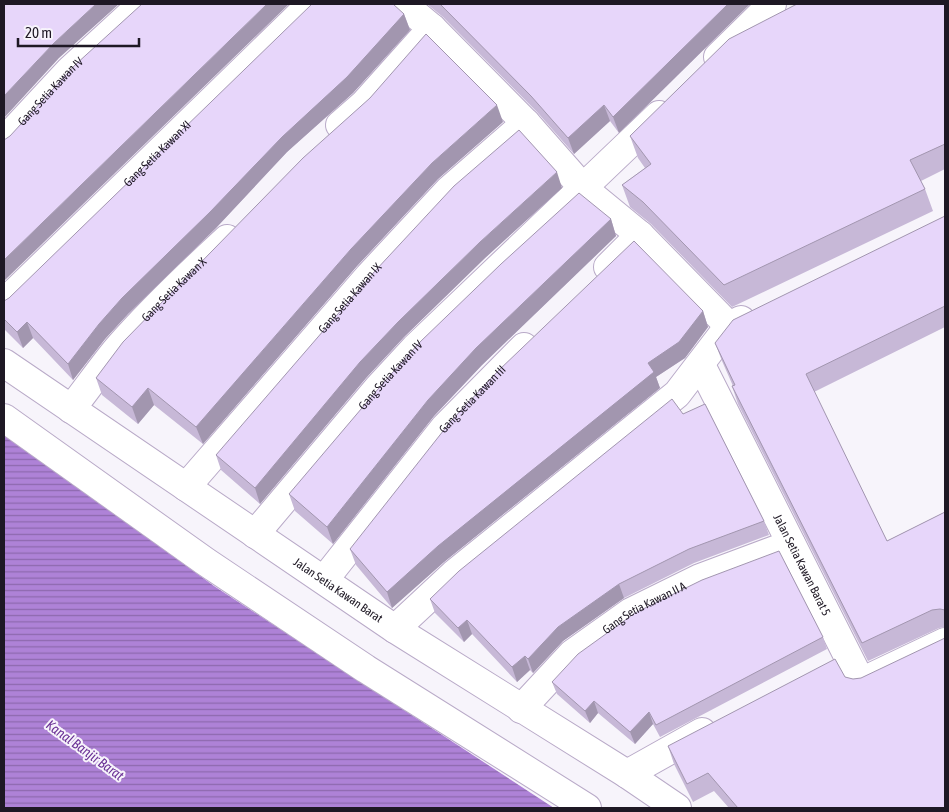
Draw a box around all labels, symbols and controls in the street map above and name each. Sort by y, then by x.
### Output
scale bar [18,15,139,47]
text: 20 m [25,24,52,41]
street label: Gang Setia Kawan IV [15,54,86,129]
street label: Gang Setia Kawan XI [121,118,194,190]
street label: Gang Setia Kawan X [139,254,210,325]
street label: Gang Setia Kawan IX [316,260,385,336]
street label: Gang Setia Kawan IV [356,337,426,413]
street label: Gang Setia Kawan III [436,363,509,436]
street label: Jalan Setia Kawan Barat 5 [770,512,833,618]
street label: Jalan Setia Kawan Barat [291,555,386,626]
street label: Gang Setia Kawan II A [600,579,688,637]
water label: Kanal Banjir Barat [43,717,127,783]

